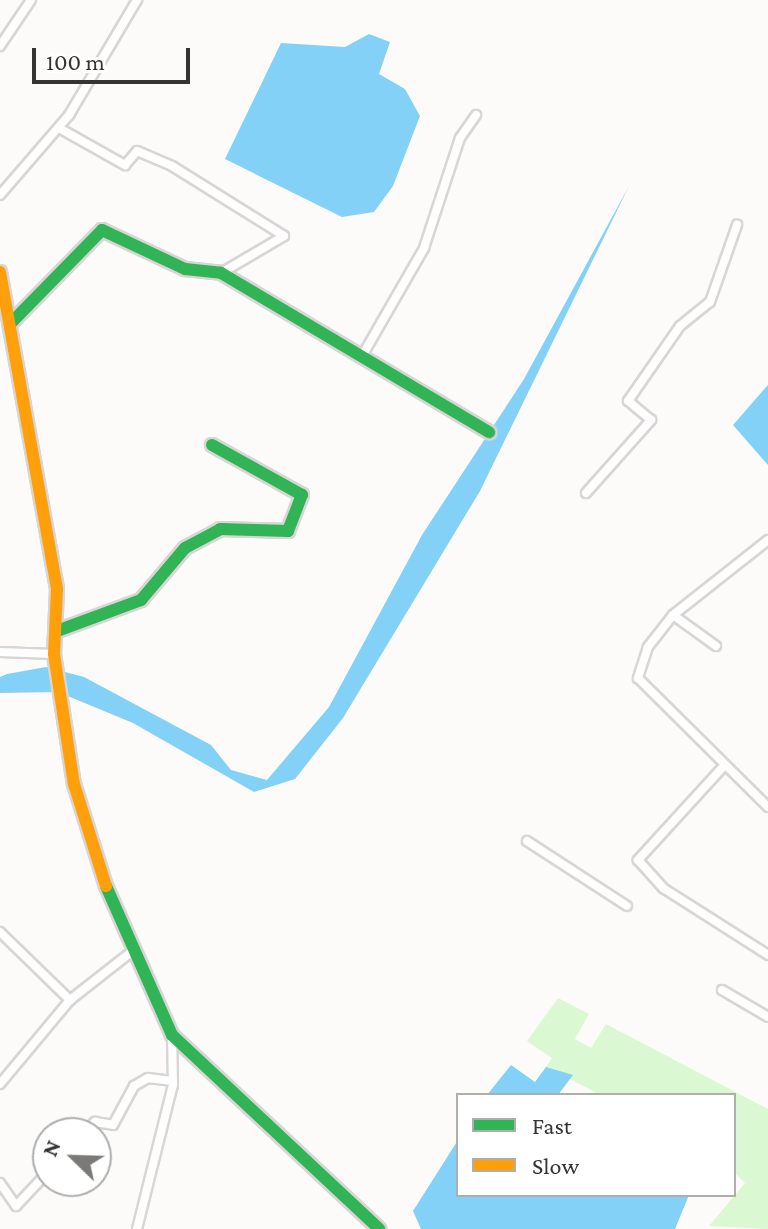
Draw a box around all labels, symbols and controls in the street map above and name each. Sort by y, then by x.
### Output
scale bar [36,32,194,82]
text: 100 m [46,48,105,75]
legend [456,1093,736,1197]
text: Fast [532,1112,572,1139]
north arrow [32,1117,112,1197]
text: N [37,1136,66,1160]
text: Slow [532,1152,579,1179]

